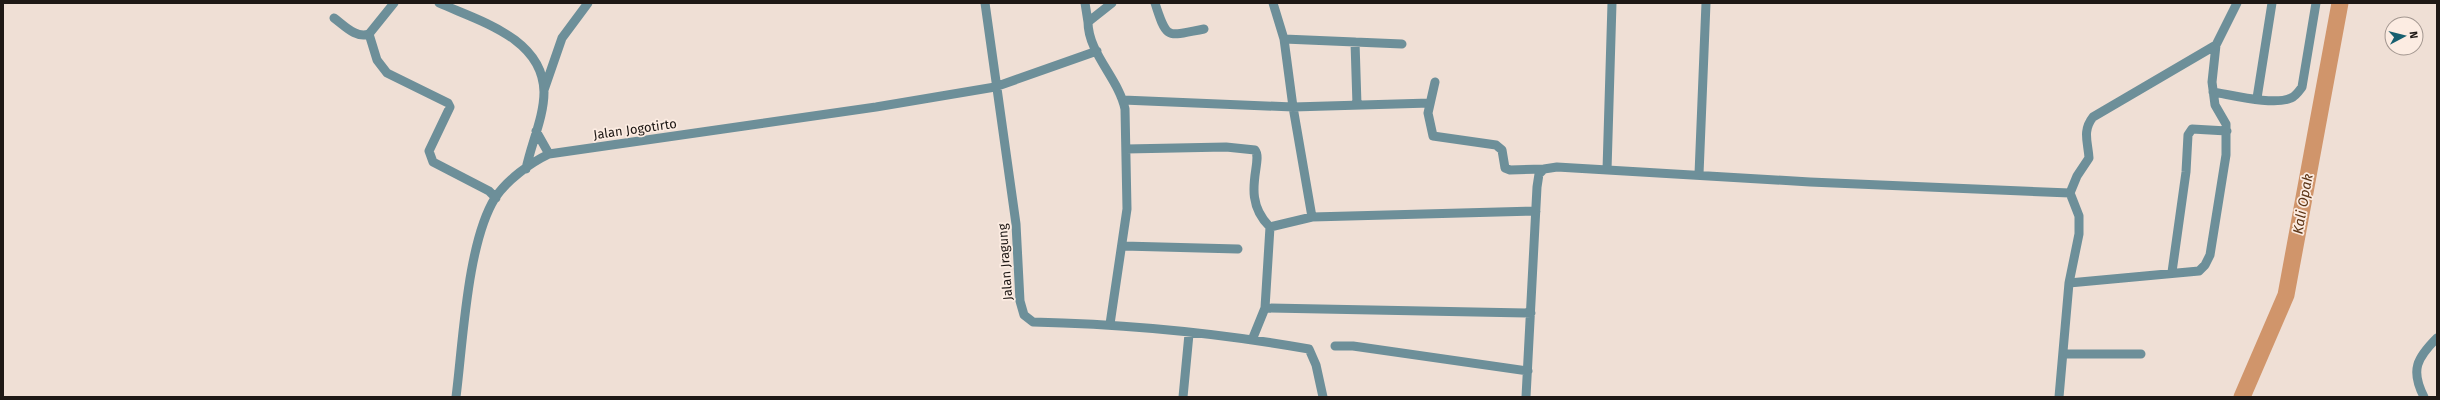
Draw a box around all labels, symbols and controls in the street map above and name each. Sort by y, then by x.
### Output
north arrow [2384,16,2424,56]
text: N [2407,30,2420,39]
street label: Jalan Jogotirto [592,116,678,142]
water label: Kali Opak [2289,172,2317,235]
street label: Jalan Jragung [995,223,1015,301]

